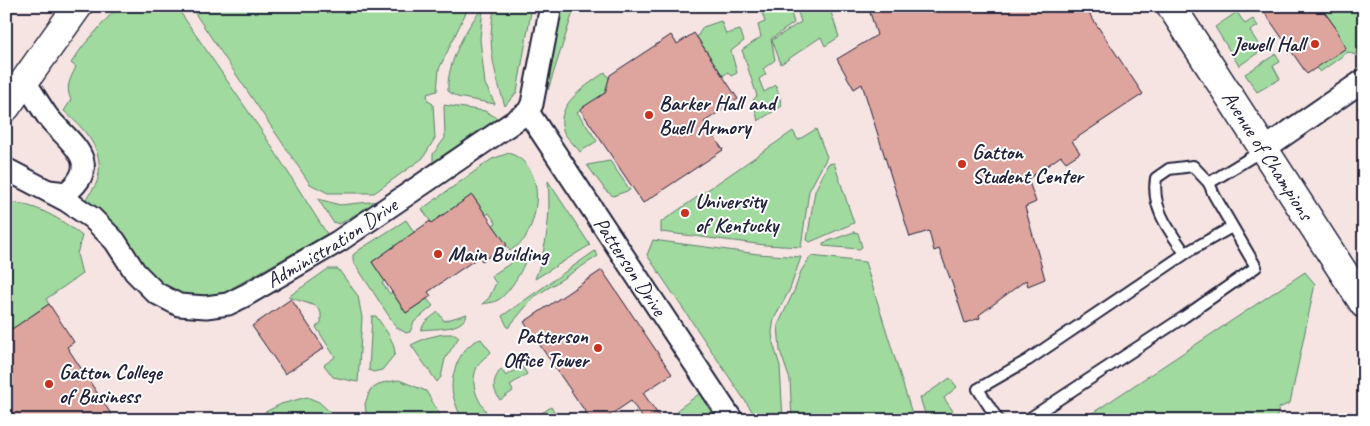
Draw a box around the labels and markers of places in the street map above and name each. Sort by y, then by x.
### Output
place label: Jewell Hall [1231,31,1309,57]
marker: Jewell Hall [1309,38,1321,50]
place label: Barker Hall and Buell Armory [659,90,779,140]
marker: Barker Hall and Buell Armory [643,109,655,121]
place label: Gatton Student Center [972,139,1085,189]
marker: Gatton Student Center [956,158,968,170]
place label: University of Kentucky [695,188,781,238]
marker: University of Kentucky [679,207,691,219]
place label: Main Building [448,241,550,267]
marker: Main Building [432,248,444,260]
place label: Patterson Office Tower [503,323,590,373]
marker: Patterson Office Tower [592,342,604,354]
place label: Gatton College of Business [59,359,164,409]
marker: Gatton College of Business [43,378,55,390]

